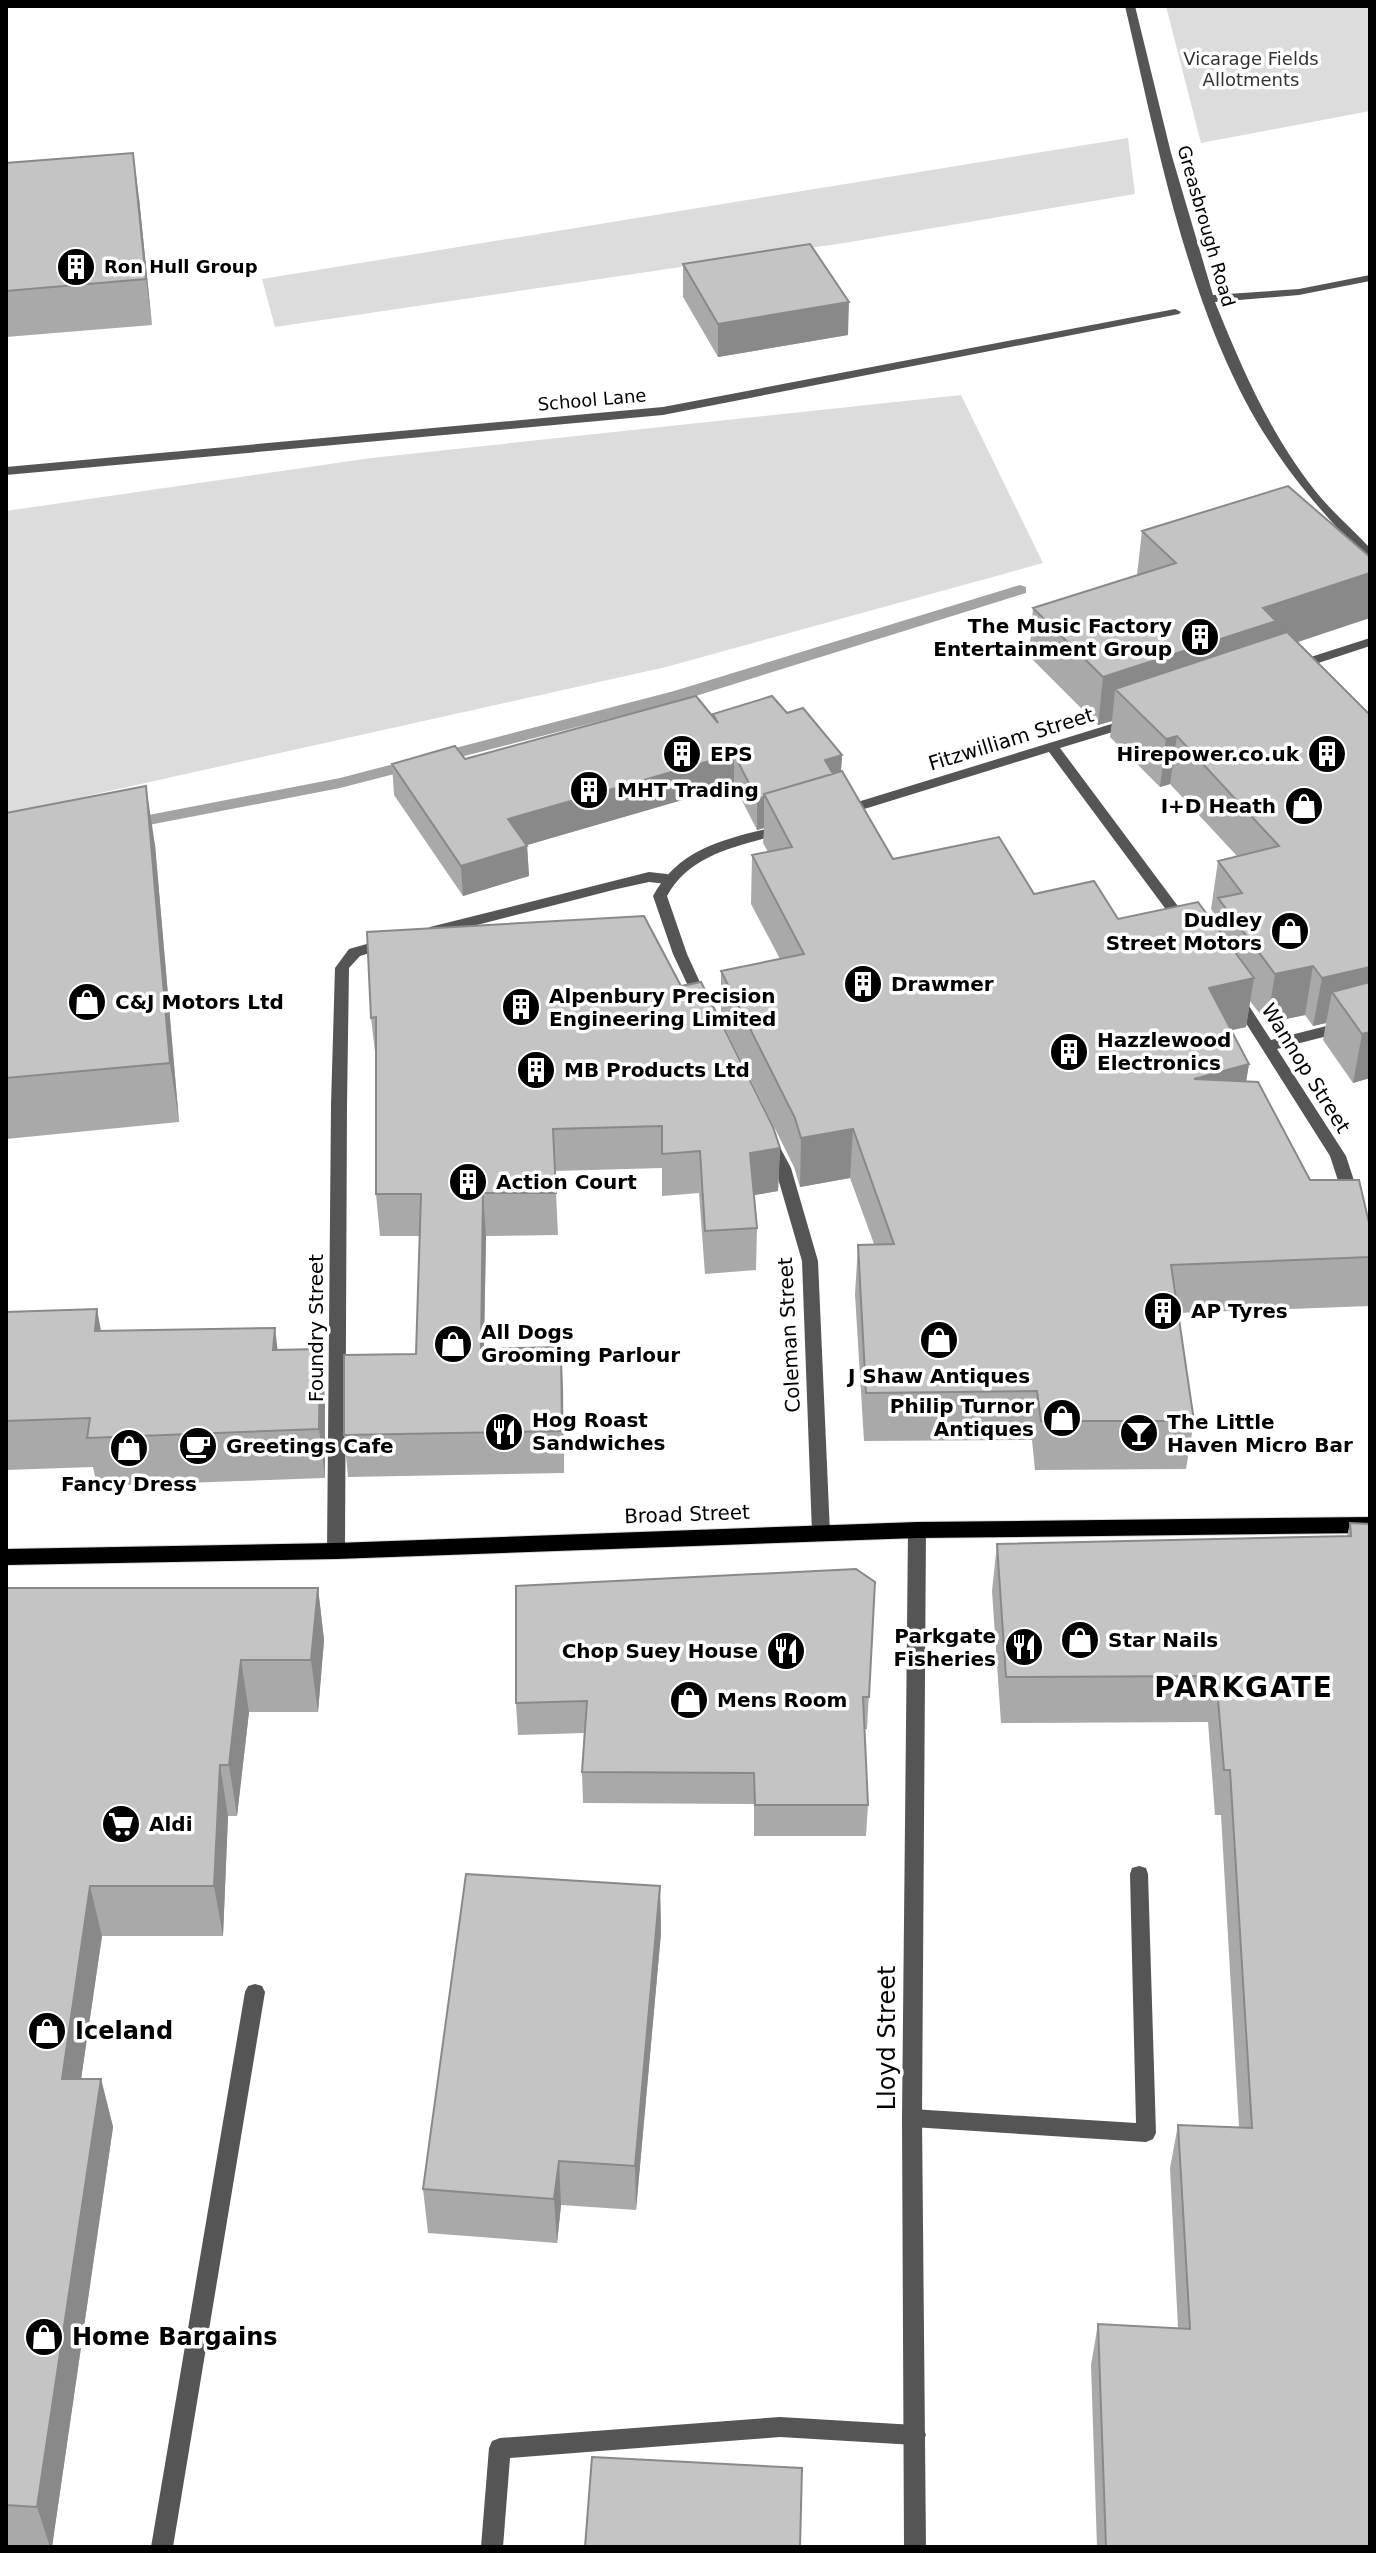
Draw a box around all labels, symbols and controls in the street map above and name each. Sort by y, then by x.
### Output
park label: Vicarage Fields Allotments [1183,48,1319,90]
street label: Greasbrough Road [1173,143,1240,309]
building icon: Ron Hull Group [55,246,97,288]
place label: Ron Hull Group [104,256,258,277]
street label: School Lane [537,384,647,415]
place label: The Music Factory Entertainment Group [933,614,1172,661]
building icon: The Music Factory Entertainment Group [1179,616,1221,658]
street label: Fitzwilliam Street [926,702,1097,776]
building icon: EPS [661,733,703,775]
building icon: Hirepower.co.uk [1306,733,1348,775]
place label: EPS [710,742,753,766]
place label: Hirepower.co.uk [1117,742,1300,766]
building icon: MHT Trading [568,769,610,811]
place label: MHT Trading [617,778,759,802]
shop icon: I+D Heath [1283,785,1325,827]
place label: I+D Heath [1161,794,1276,818]
place label: Dudley Street Motors [1106,908,1262,955]
shop icon: Dudley Street Motors [1269,910,1311,952]
building icon: Drawmer [842,963,884,1005]
place label: Drawmer [891,972,994,996]
shop icon: C&J Motors Ltd [66,981,108,1023]
place label: Alpenbury Precision Engineering Limited [549,984,776,1031]
building icon: Alpenbury Precision Engineering Limited [500,986,542,1028]
place label: C&J Motors Ltd [115,990,284,1014]
street label: Wannop Street [1257,999,1356,1137]
place label: Hazzlewood Electronics [1097,1028,1231,1075]
building icon: Hazzlewood Electronics [1048,1031,1090,1073]
building icon: MB Products Ltd [515,1049,557,1091]
place label: MB Products Ltd [564,1058,750,1082]
building icon: Action Court [447,1161,489,1203]
place label: Action Court [496,1170,637,1194]
street label: Foundry Street [304,1254,328,1402]
street label: Coleman Street [773,1257,805,1413]
building icon: AP Tyres [1142,1290,1184,1332]
place label: AP Tyres [1191,1299,1288,1323]
shop icon: J Shaw Antiques [918,1319,960,1361]
place label: All Dogs Grooming Parlour [481,1320,680,1367]
shop icon: All Dogs Grooming Parlour [432,1323,474,1365]
place label: J Shaw Antiques [846,1364,1030,1388]
place label: Philip Turnor Antiques [890,1394,1034,1441]
shop icon: Philip Turnor Antiques [1041,1397,1083,1439]
place label: Hog Roast Sandwiches [532,1408,665,1455]
place label: The Little Haven Micro Bar [1167,1410,1353,1457]
restaurant icon: Hog Roast Sandwiches [483,1411,525,1453]
bar icon: The Little Haven Micro Bar [1118,1412,1160,1454]
cafe icon: Greetings Cafe [177,1425,219,1467]
shop icon: Fancy Dress [108,1427,150,1469]
place label: Greetings Cafe [226,1434,394,1458]
place label: Fancy Dress [61,1472,197,1496]
street label: Broad Street [624,1500,750,1528]
shop icon: Star Nails [1059,1619,1101,1661]
place label: Parkgate Fisheries [894,1624,996,1671]
restaurant icon: Parkgate Fisheries [1003,1626,1045,1668]
place label: Star Nails [1108,1628,1218,1652]
restaurant icon: Chop Suey House [765,1630,807,1672]
place label: Chop Suey House [562,1639,758,1663]
district label: PARKGATE [1154,1671,1334,1704]
shop icon: Mens Room [668,1679,710,1721]
place label: Mens Room [717,1688,847,1712]
supermarket icon: Aldi [100,1803,142,1845]
place label: Aldi [149,1812,193,1836]
street label: Lloyd Street [873,1966,901,2110]
shop icon: Iceland [26,2010,68,2052]
place label: Iceland [75,2017,173,2045]
shop icon: Home Bargains [23,2316,65,2358]
place label: Home Bargains [72,2323,278,2351]

